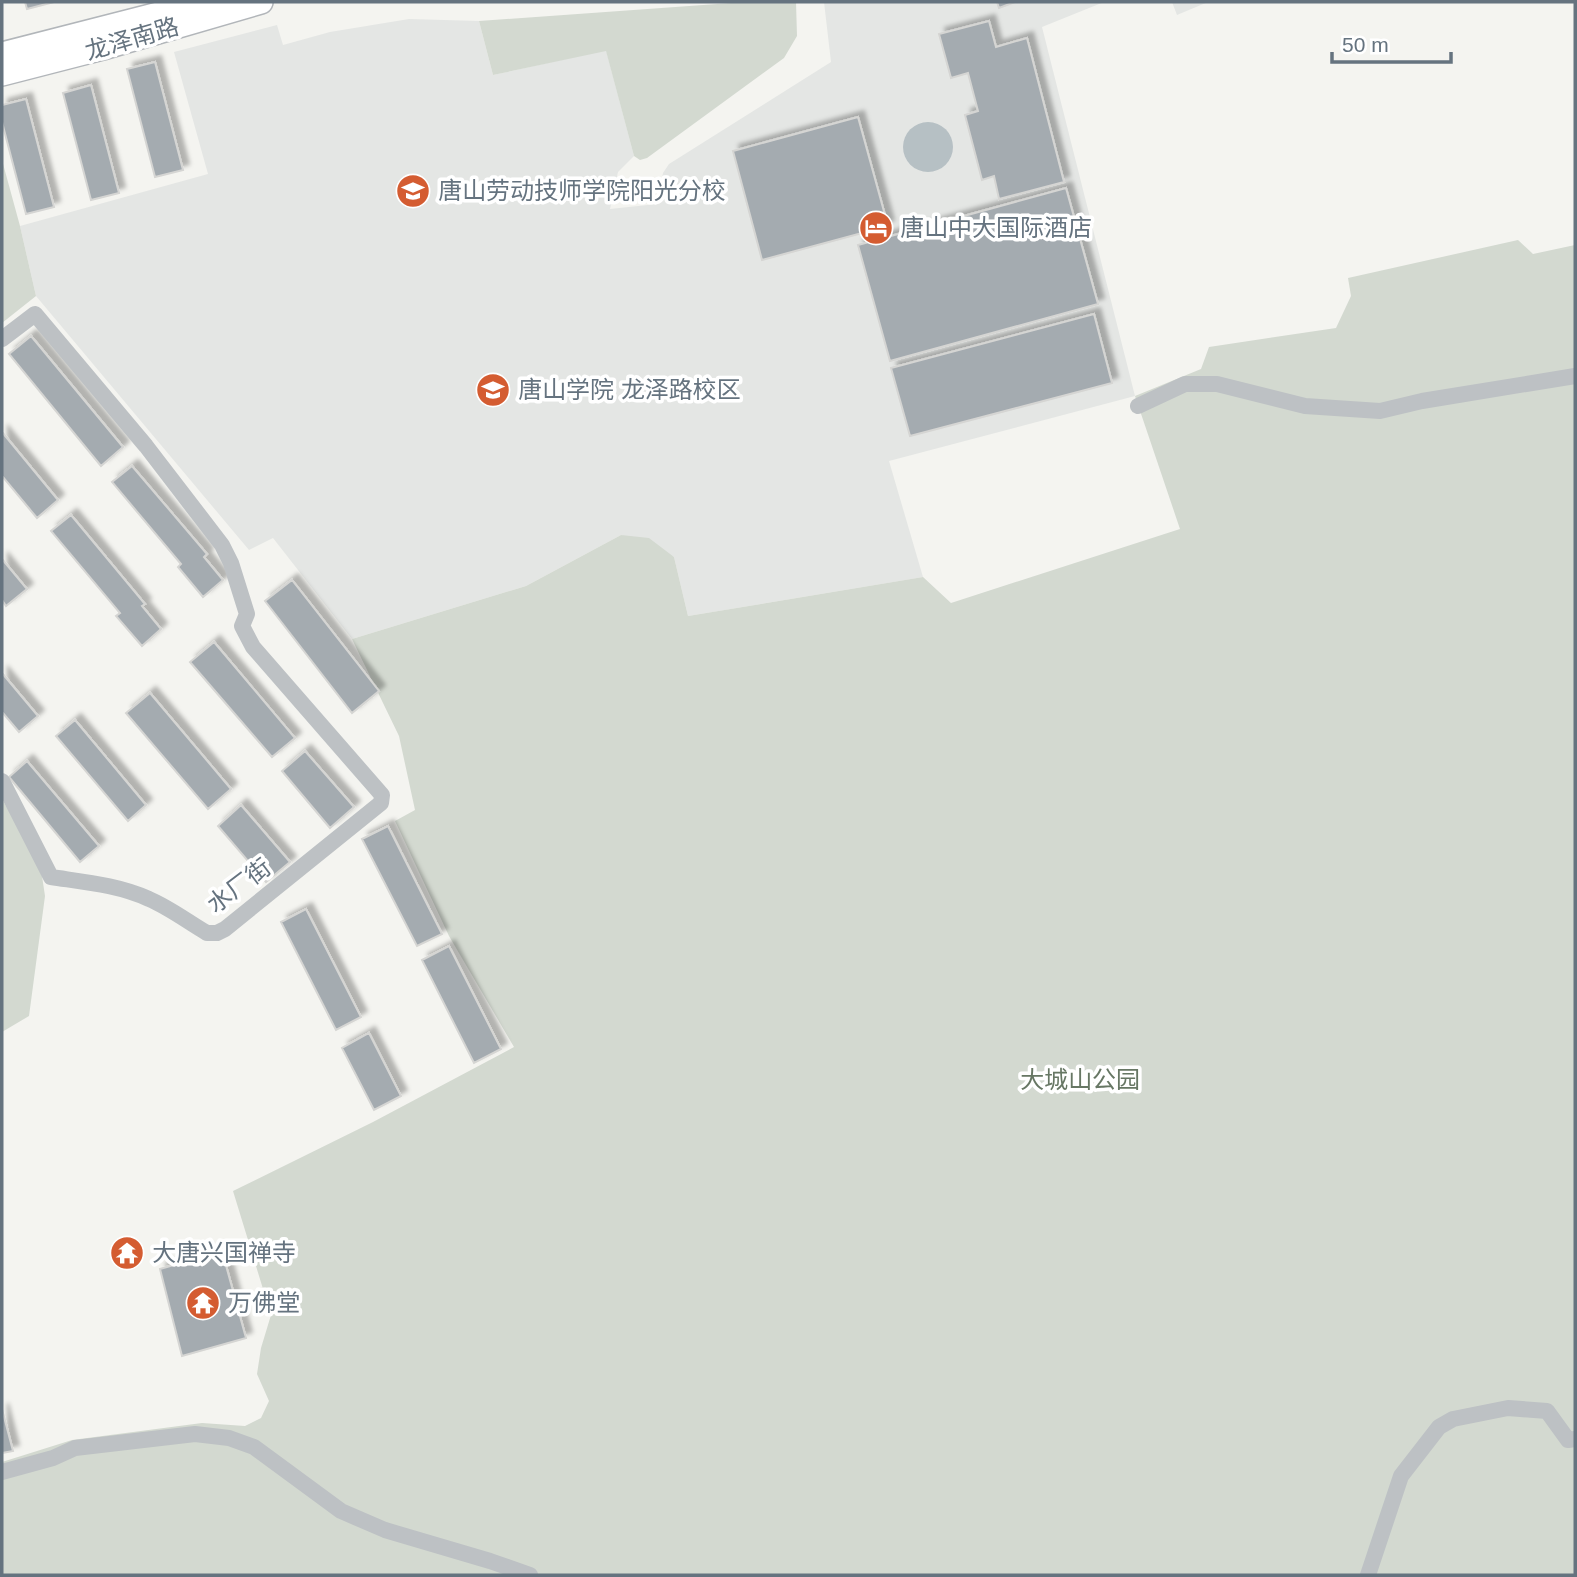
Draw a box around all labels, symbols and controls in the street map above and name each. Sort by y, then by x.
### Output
street label: 龙泽南路 [82,12,182,65]
scale bar [1332,21,1451,65]
text: 50 m [1342,33,1389,56]
school or university icon: 唐山劳动技师学院阳光分校 [394,172,432,210]
place label: 唐山劳动技师学院阳光分校 [438,177,726,204]
hotel icon: 唐山中大国际酒店 [857,209,895,247]
place label: 唐山中大国际酒店 [900,214,1092,241]
school or university icon: 唐山学院 龙泽路校区 [474,371,512,409]
place label: 唐山学院 龙泽路校区 [518,376,741,403]
street label: 水厂街 [202,853,276,918]
park label: 大城山公园 [1020,1066,1140,1093]
temple icon: 大唐兴国禅寺 [108,1234,146,1272]
place label: 大唐兴国禅寺 [152,1239,296,1266]
temple icon: 万佛堂 [184,1284,222,1322]
place label: 万佛堂 [228,1289,300,1316]

